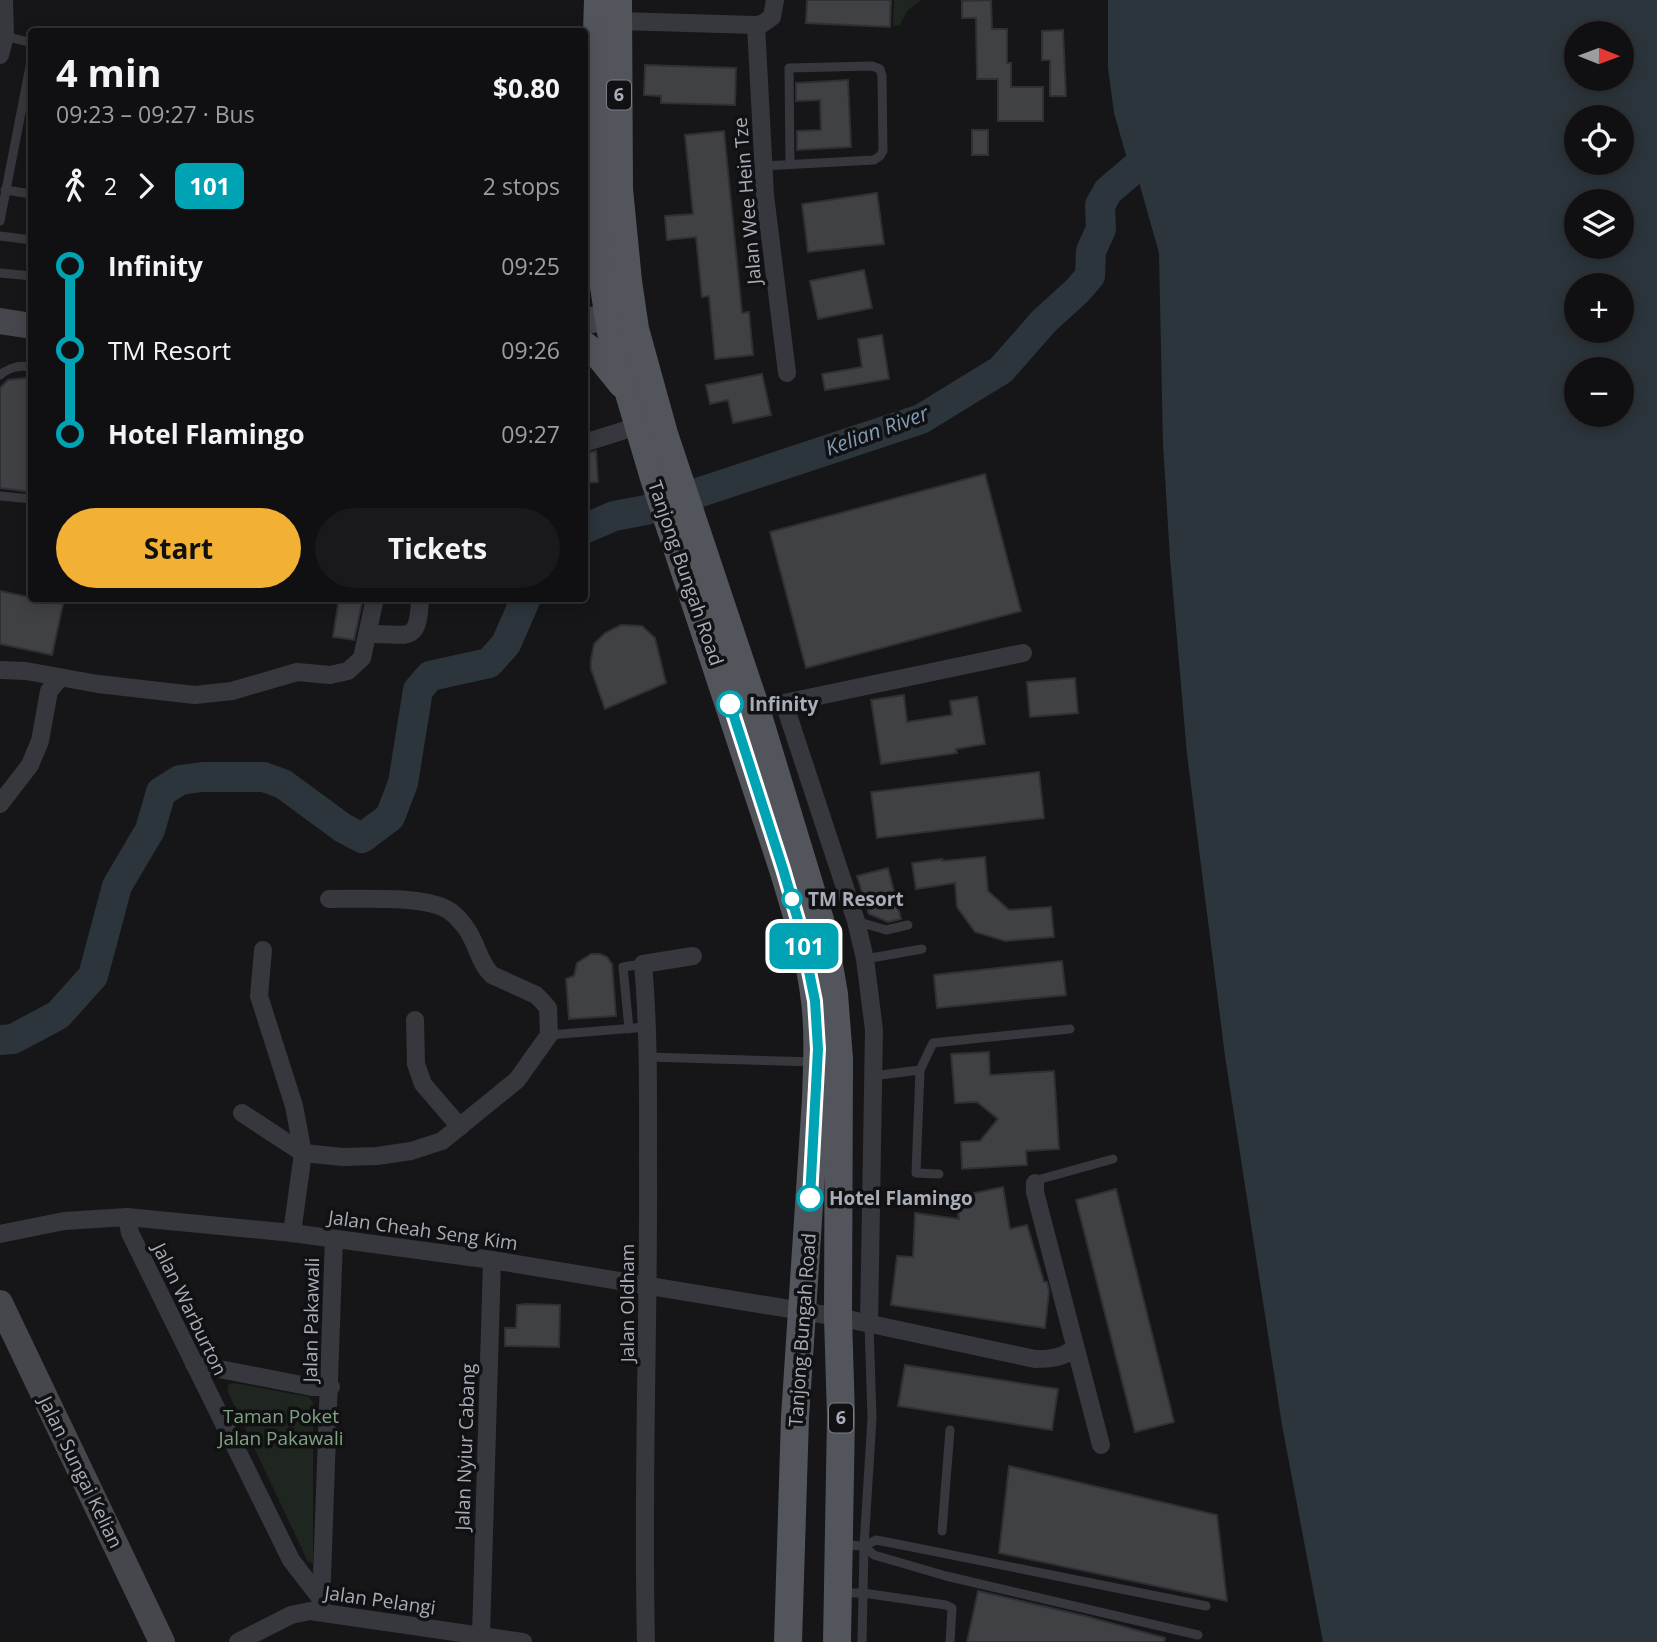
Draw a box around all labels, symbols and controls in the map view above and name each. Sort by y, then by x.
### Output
north arrow [1564,21,1634,91]
map controls [1564,21,1634,427]
text: 4 min [56,46,161,98]
text: $0.80 [493,70,560,106]
road number: 6 [607,80,631,110]
text: 09:23 – 09:27 · Bus [56,98,255,130]
button: locate [1564,105,1634,175]
street label: Jalan Wee Hein Tze [727,116,767,288]
icon: walk [56,167,94,205]
icon: forward [127,167,165,205]
text: 101 [189,169,230,202]
text: 2 [104,170,117,202]
text: 2 stops [483,170,560,202]
button: layers [1564,189,1634,259]
text: Infinity [108,248,203,284]
text: 09:25 [501,250,560,282]
button: + [1564,273,1634,343]
text: TM Resort [108,332,231,368]
text: 09:26 [501,334,560,366]
button: − [1564,357,1634,427]
water label: Kelian River [821,398,933,462]
text: Hotel Flamingo [108,416,305,452]
text: 09:27 [501,418,560,450]
street label: Tanjong Bungah Road [642,477,730,669]
button: Start [56,508,301,588]
button: Tickets [315,508,560,588]
marker: Infinity [717,691,743,717]
place label: Infinity [749,691,818,717]
place label: TM Resort [808,886,904,912]
marker: TM Resort [782,889,802,909]
line badge: 101 [764,923,844,969]
text: 101 [783,929,825,962]
marker: Hotel Flamingo [797,1185,823,1211]
place label: Hotel Flamingo [829,1185,973,1211]
street label: Jalan Cheah Seng Kim [325,1204,519,1256]
street label: Tanjong Bungah Road [782,1232,822,1428]
street label: Jalan Warburton [146,1237,233,1380]
street label: Jalan Oldham [614,1244,640,1364]
street label: Jalan Pakawali [297,1257,325,1385]
street label: Jalan Nyiur Cabang [449,1363,481,1533]
street label: Jalan Sungai Kelian [32,1390,129,1552]
park label: Taman Poket Jalan Pakawali [216,1403,344,1451]
road number: 6 [829,1404,853,1433]
street label: Jalan Pelangi [321,1579,437,1621]

